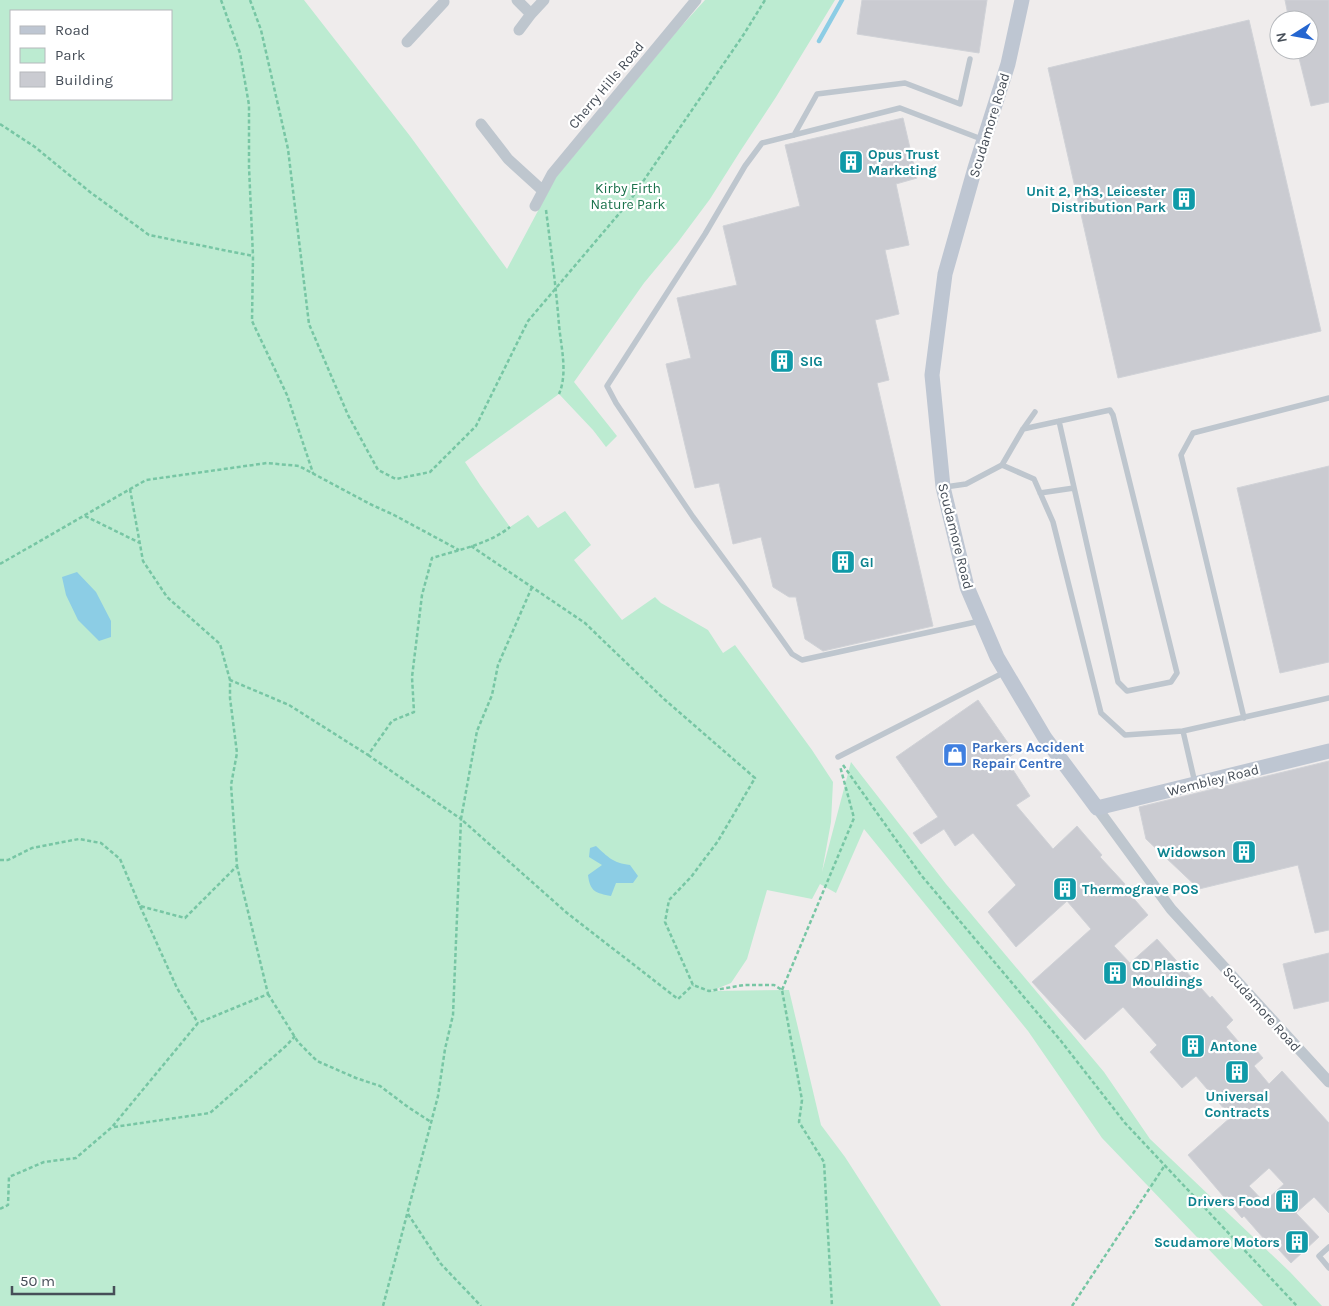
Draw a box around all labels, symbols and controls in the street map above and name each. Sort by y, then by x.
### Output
legend [10,10,172,100]
north arrow [1269,10,1319,60]
text: Road [55,21,90,39]
text: N [1272,31,1291,44]
street label: Cherry Hills Road [565,38,648,132]
text: Park [55,46,85,64]
text: Building [55,71,113,89]
street label: Scudamore Road [965,71,1013,180]
place label: Opus Trust Marketing [868,146,940,179]
building icon: Opus Trust Marketing [838,149,864,175]
park label: Kirby Firth Nature Park [590,180,666,213]
place label: Unit 2, Ph3, Leicester Distribution Park [1026,183,1167,216]
building icon: Unit 2, Ph3, Leicester Distribution Park [1171,186,1197,212]
building icon: SIG [769,348,795,374]
place label: SIG [800,353,823,370]
street label: Scudamore Road [934,481,977,591]
building icon: GI [830,549,856,575]
place label: GI [860,554,874,571]
place label: Parkers Accident Repair Centre [972,739,1085,772]
shop icon: Parkers Accident Repair Centre [942,742,968,768]
street label: Wembley Road [1166,761,1261,800]
building icon: Widowson [1231,839,1257,865]
place label: Widowson [1157,844,1226,861]
building icon: Thermograve POS [1052,876,1078,902]
place label: Thermograve POS [1082,881,1199,898]
place label: CD Plastic Mouldings [1132,957,1203,990]
building icon: CD Plastic Mouldings [1102,960,1128,986]
street label: Scudamore Road [1219,963,1304,1055]
building icon: Antone [1180,1033,1206,1059]
place label: Antone [1210,1038,1257,1055]
building icon: Universal Contracts [1224,1059,1250,1085]
place label: Universal Contracts [1204,1088,1270,1121]
building icon: Drivers Food [1274,1188,1300,1214]
place label: Drivers Food [1188,1193,1270,1210]
building icon: Scudamore Motors [1284,1229,1310,1255]
place label: Scudamore Motors [1154,1234,1280,1251]
scale bar [12,1264,115,1296]
text: 50 m [20,1272,55,1290]

